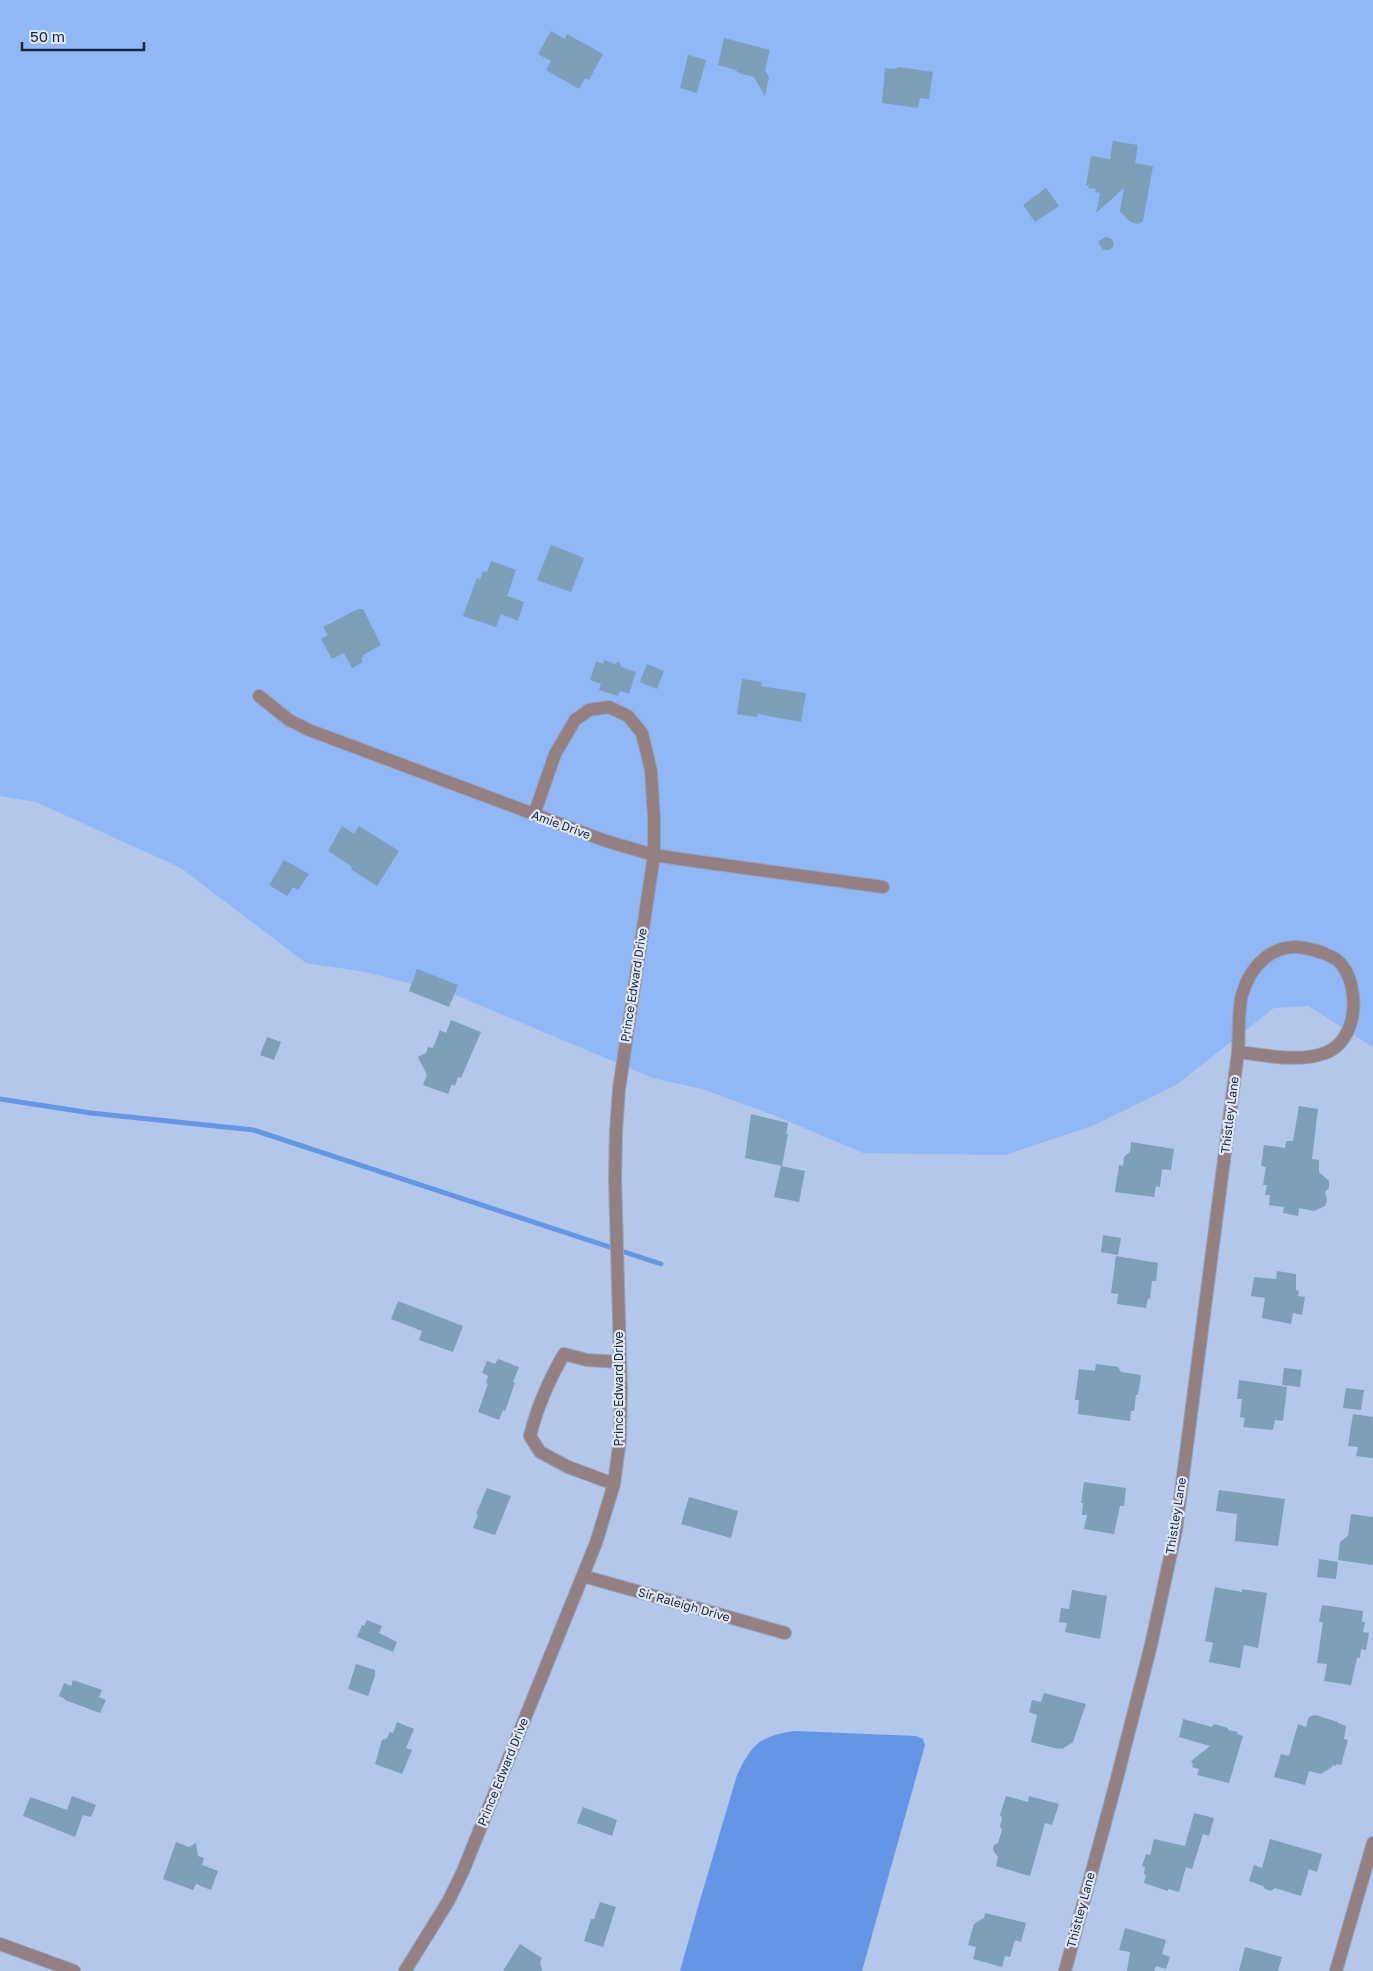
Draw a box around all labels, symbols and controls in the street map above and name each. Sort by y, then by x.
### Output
scale bar [22,20,145,52]
text: 50 m [30,27,65,45]
street label: Amie Drive [530,807,593,842]
street label: Prince Edward Drive [617,927,650,1043]
street label: Thistley Lane [1217,1076,1242,1154]
street label: Prince Edward Drive [611,1331,626,1447]
street label: Thistley Lane [1162,1476,1189,1555]
street label: Sir Raleigh Drive [637,1584,732,1625]
street label: Prince Edward Drive [474,1716,531,1828]
street label: Thistley Lane [1063,1870,1098,1949]

